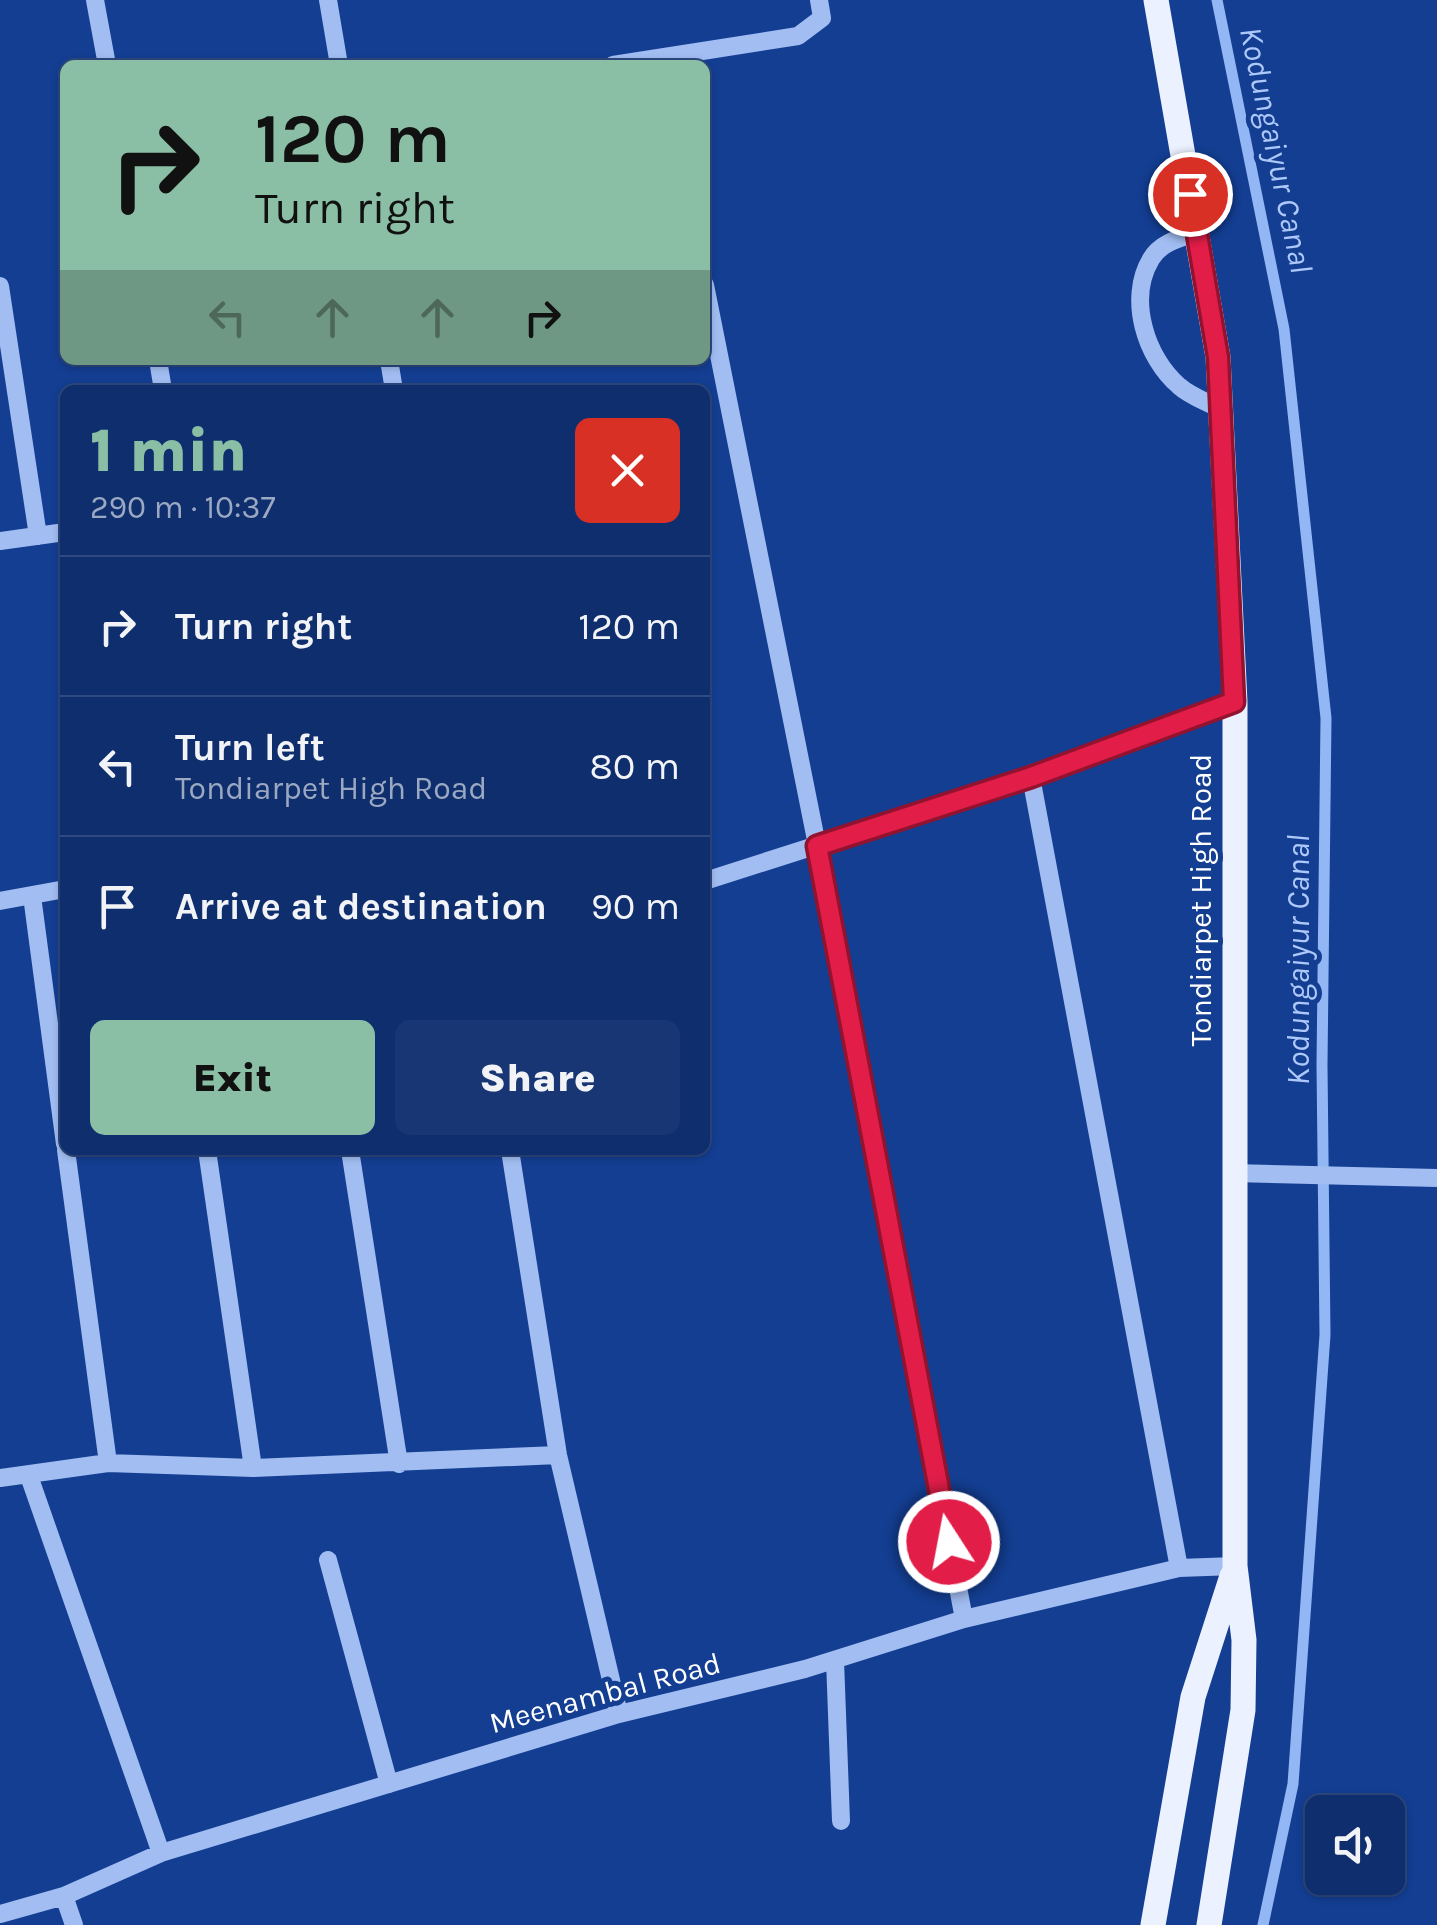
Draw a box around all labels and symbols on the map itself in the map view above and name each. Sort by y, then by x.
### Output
water label: Kodungaiyur Canal [1232,24,1320,276]
pin [1148,152,1233,237]
street label: Tondiarpet High Road [1183,754,1219,1046]
water label: Kodungaiyur Canal [1280,835,1317,1085]
position arrow [897,1490,1001,1594]
street label: Meenambal Road [485,1645,725,1741]

